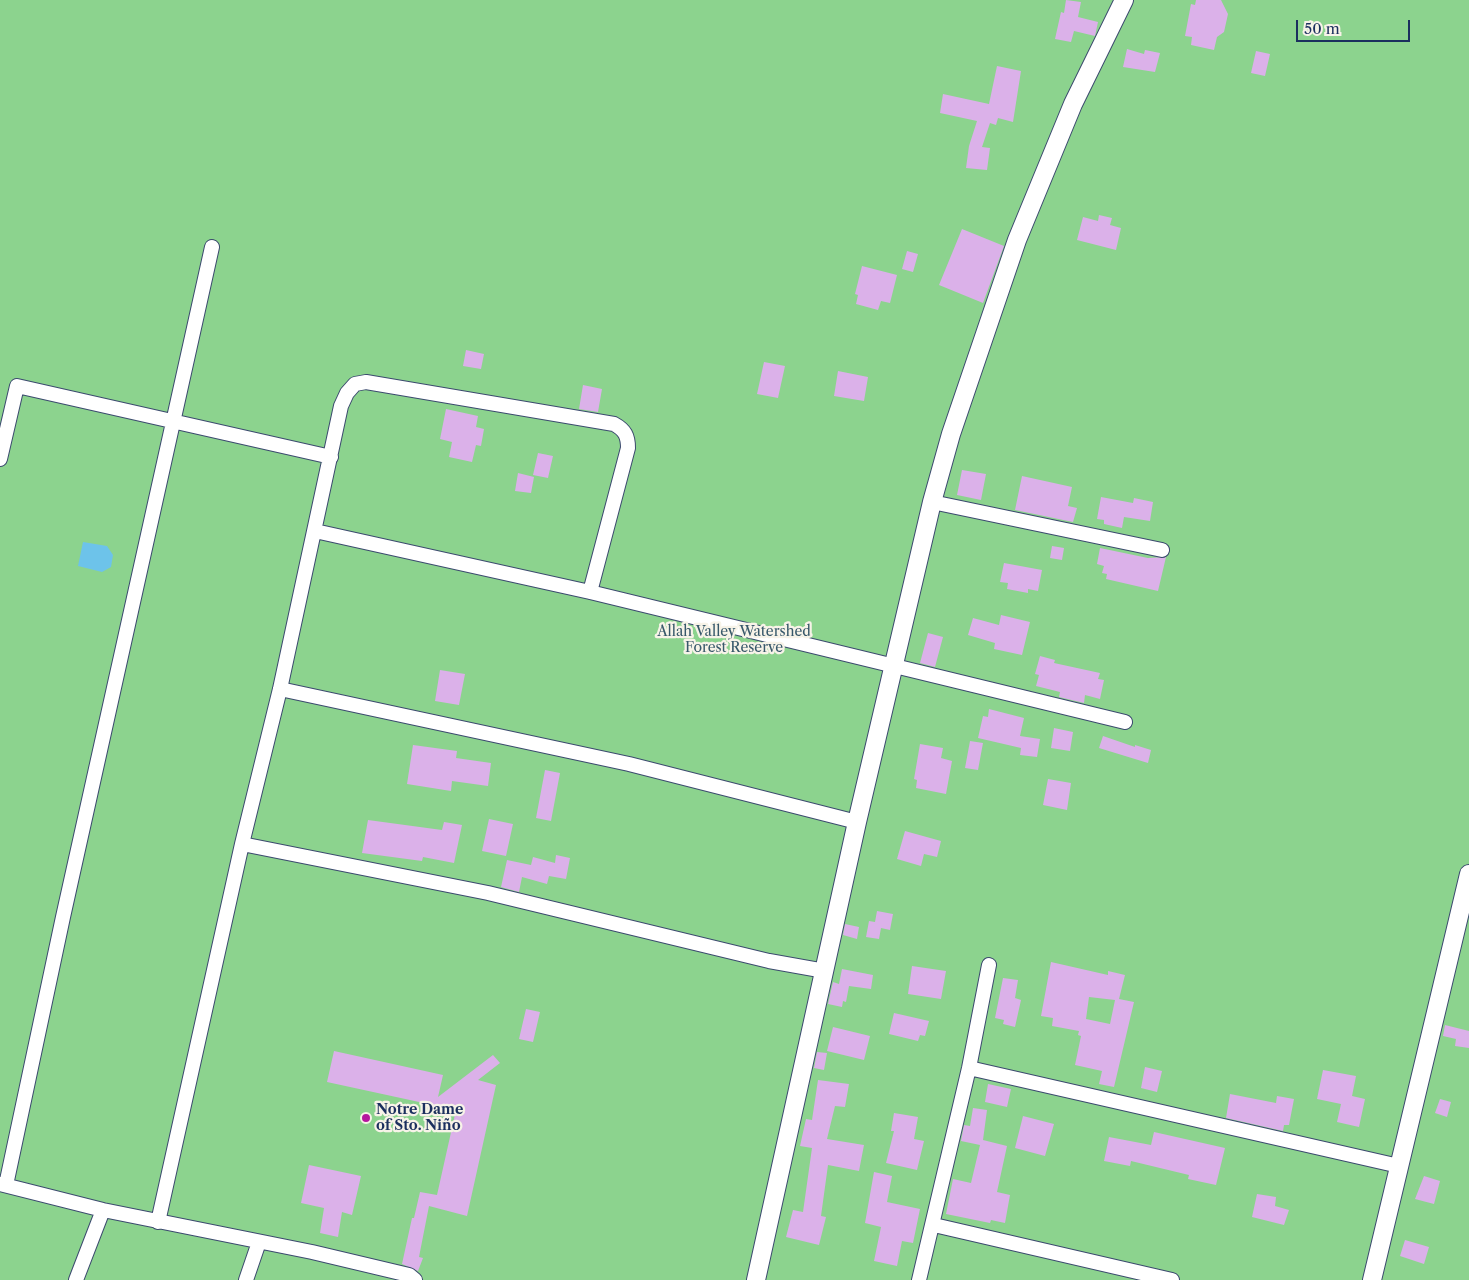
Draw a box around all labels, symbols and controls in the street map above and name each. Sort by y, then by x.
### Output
scale bar [1299,10,1413,42]
text: 50 m [1304,19,1340,38]
park label: Allah Valley Watershed Forest Reserve [657,624,811,656]
place label: Notre Dame of Sto. Niño [376,1102,463,1134]
marker: Notre Dame of Sto. Niño [360,1112,372,1124]

